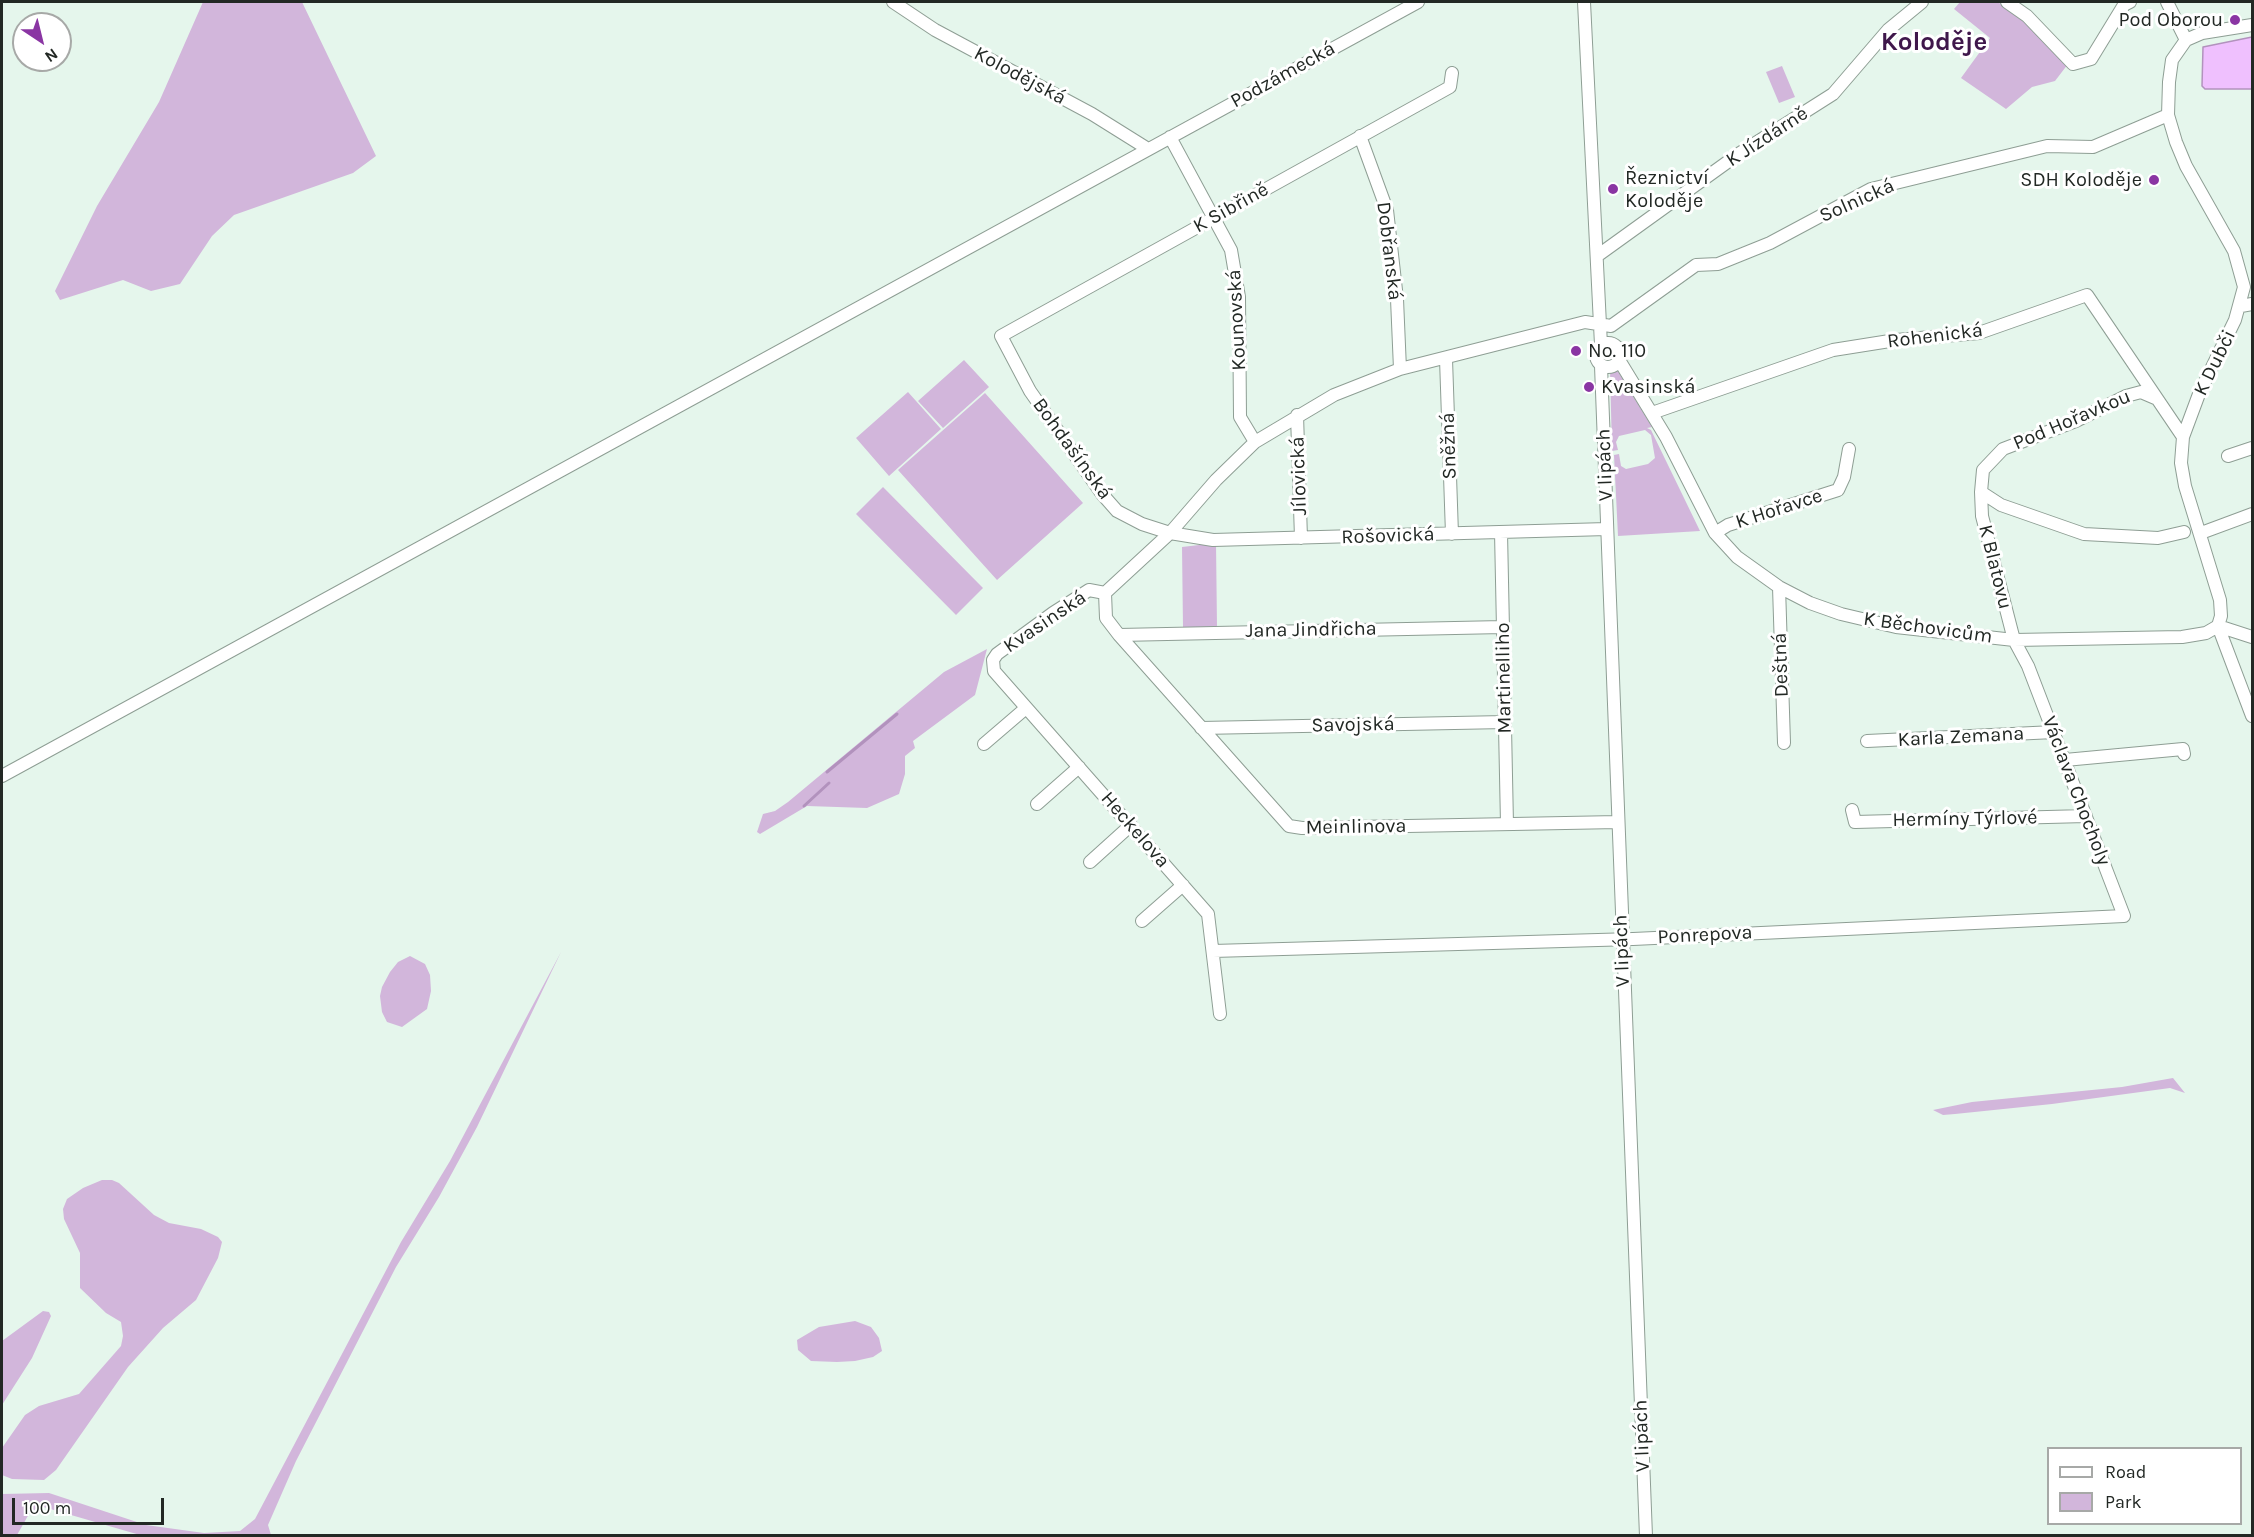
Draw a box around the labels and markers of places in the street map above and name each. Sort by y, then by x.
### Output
place label: Pod Oborou [2118,8,2223,32]
marker: Pod Oborou [2228,13,2242,27]
place label: Řeznictví Koloděje [1625,166,1709,213]
place label: SDH Koloděje [2020,168,2142,192]
marker: SDH Koloděje [2147,173,2161,187]
marker: Řeznictví Koloděje [1606,182,1620,196]
place label: No. 110 [1588,339,1646,363]
marker: No. 110 [1569,344,1583,358]
place label: Kvasinská [1601,375,1696,399]
marker: Kvasinská [1582,380,1596,394]

